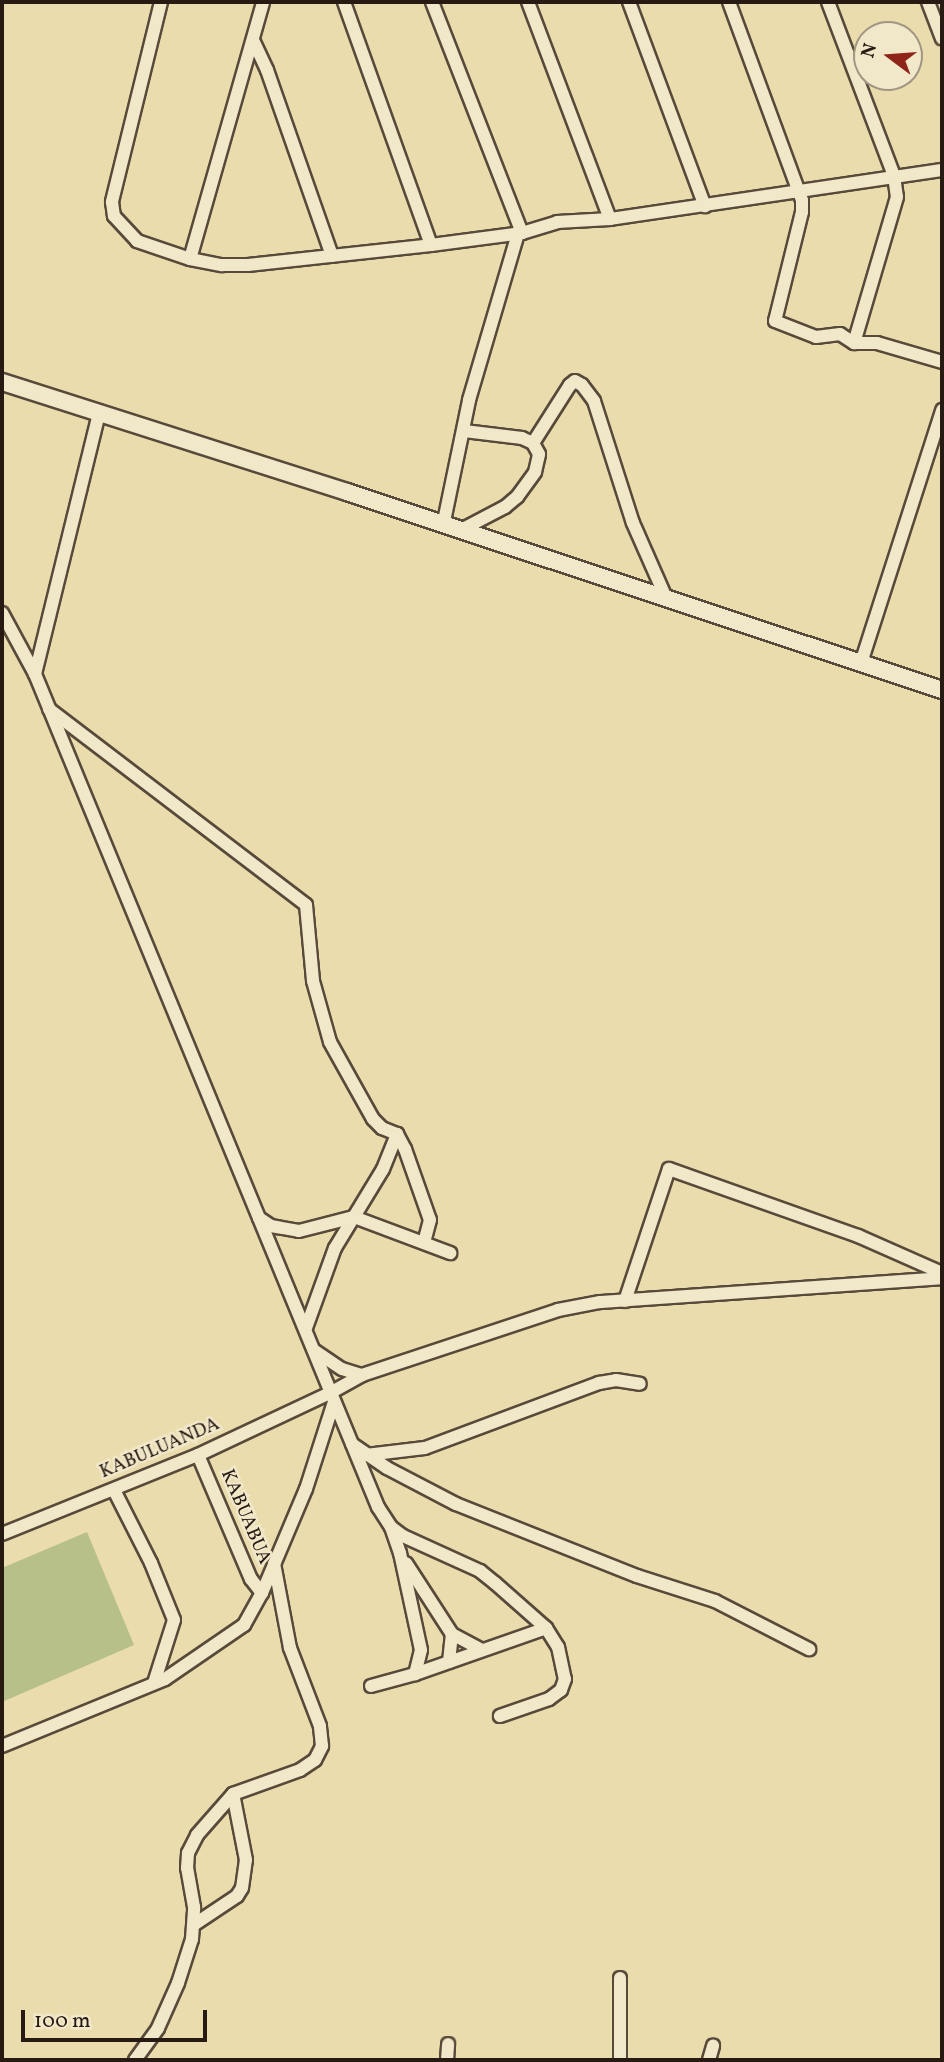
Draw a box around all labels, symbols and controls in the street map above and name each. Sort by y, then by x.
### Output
north arrow [853,21,923,91]
text: N [855,41,884,61]
street label: KABULUANDA [97,1414,223,1484]
street label: KABUABUA [215,1466,275,1568]
scale bar [24,1996,210,2040]
text: 100 m [34,2007,91,2036]

